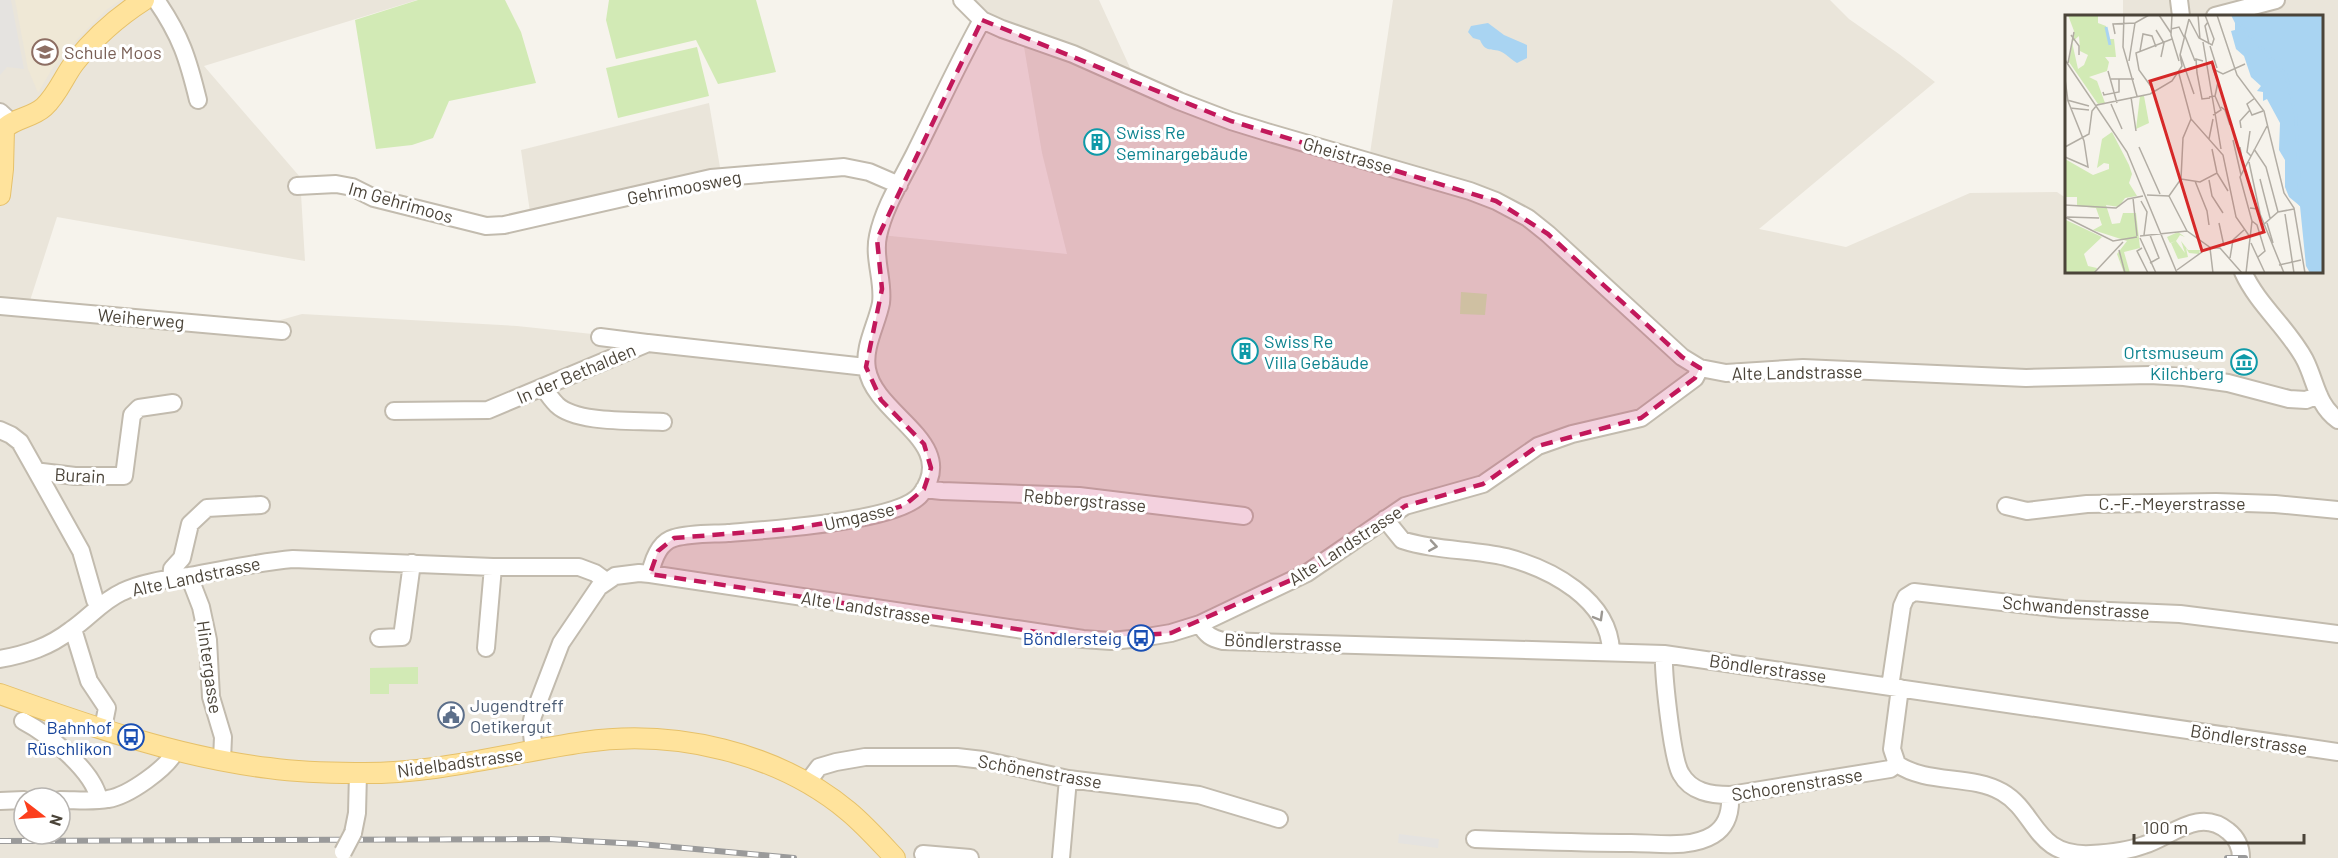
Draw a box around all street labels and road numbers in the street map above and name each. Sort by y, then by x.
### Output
street label: Gheistrasse [1301,132,1395,178]
street label: Gehrimoosweg [625,165,743,209]
street label: Im Gehrimoos [346,177,456,227]
street label: Weiherweg [97,303,185,333]
street label: In der Bethalden [513,338,639,408]
street label: Alte Landstrasse [1731,360,1863,384]
street label: Burain [54,463,106,487]
street label: Rebbergstrasse [1023,484,1147,516]
street label: C.-F.-Meyerstrasse [2098,492,2246,514]
street label: Umgasse [821,497,897,535]
street label: Alte Landstrasse [1284,500,1406,590]
street label: Alte Landstrasse [130,552,262,600]
street label: Alte Landstrasse [800,586,932,628]
street label: Schwandenstrasse [2002,591,2150,623]
street label: Hintergasse [193,619,227,715]
street label: Böndlerstrasse [1223,628,1343,656]
street label: Böndlerstrasse [1708,649,1828,687]
street label: Böndlerstrasse [2189,719,2309,759]
street label: Nidelbadstrasse [396,742,524,782]
street label: Schönenstrasse [976,749,1104,793]
street label: Schoorenstrasse [1730,763,1864,805]

